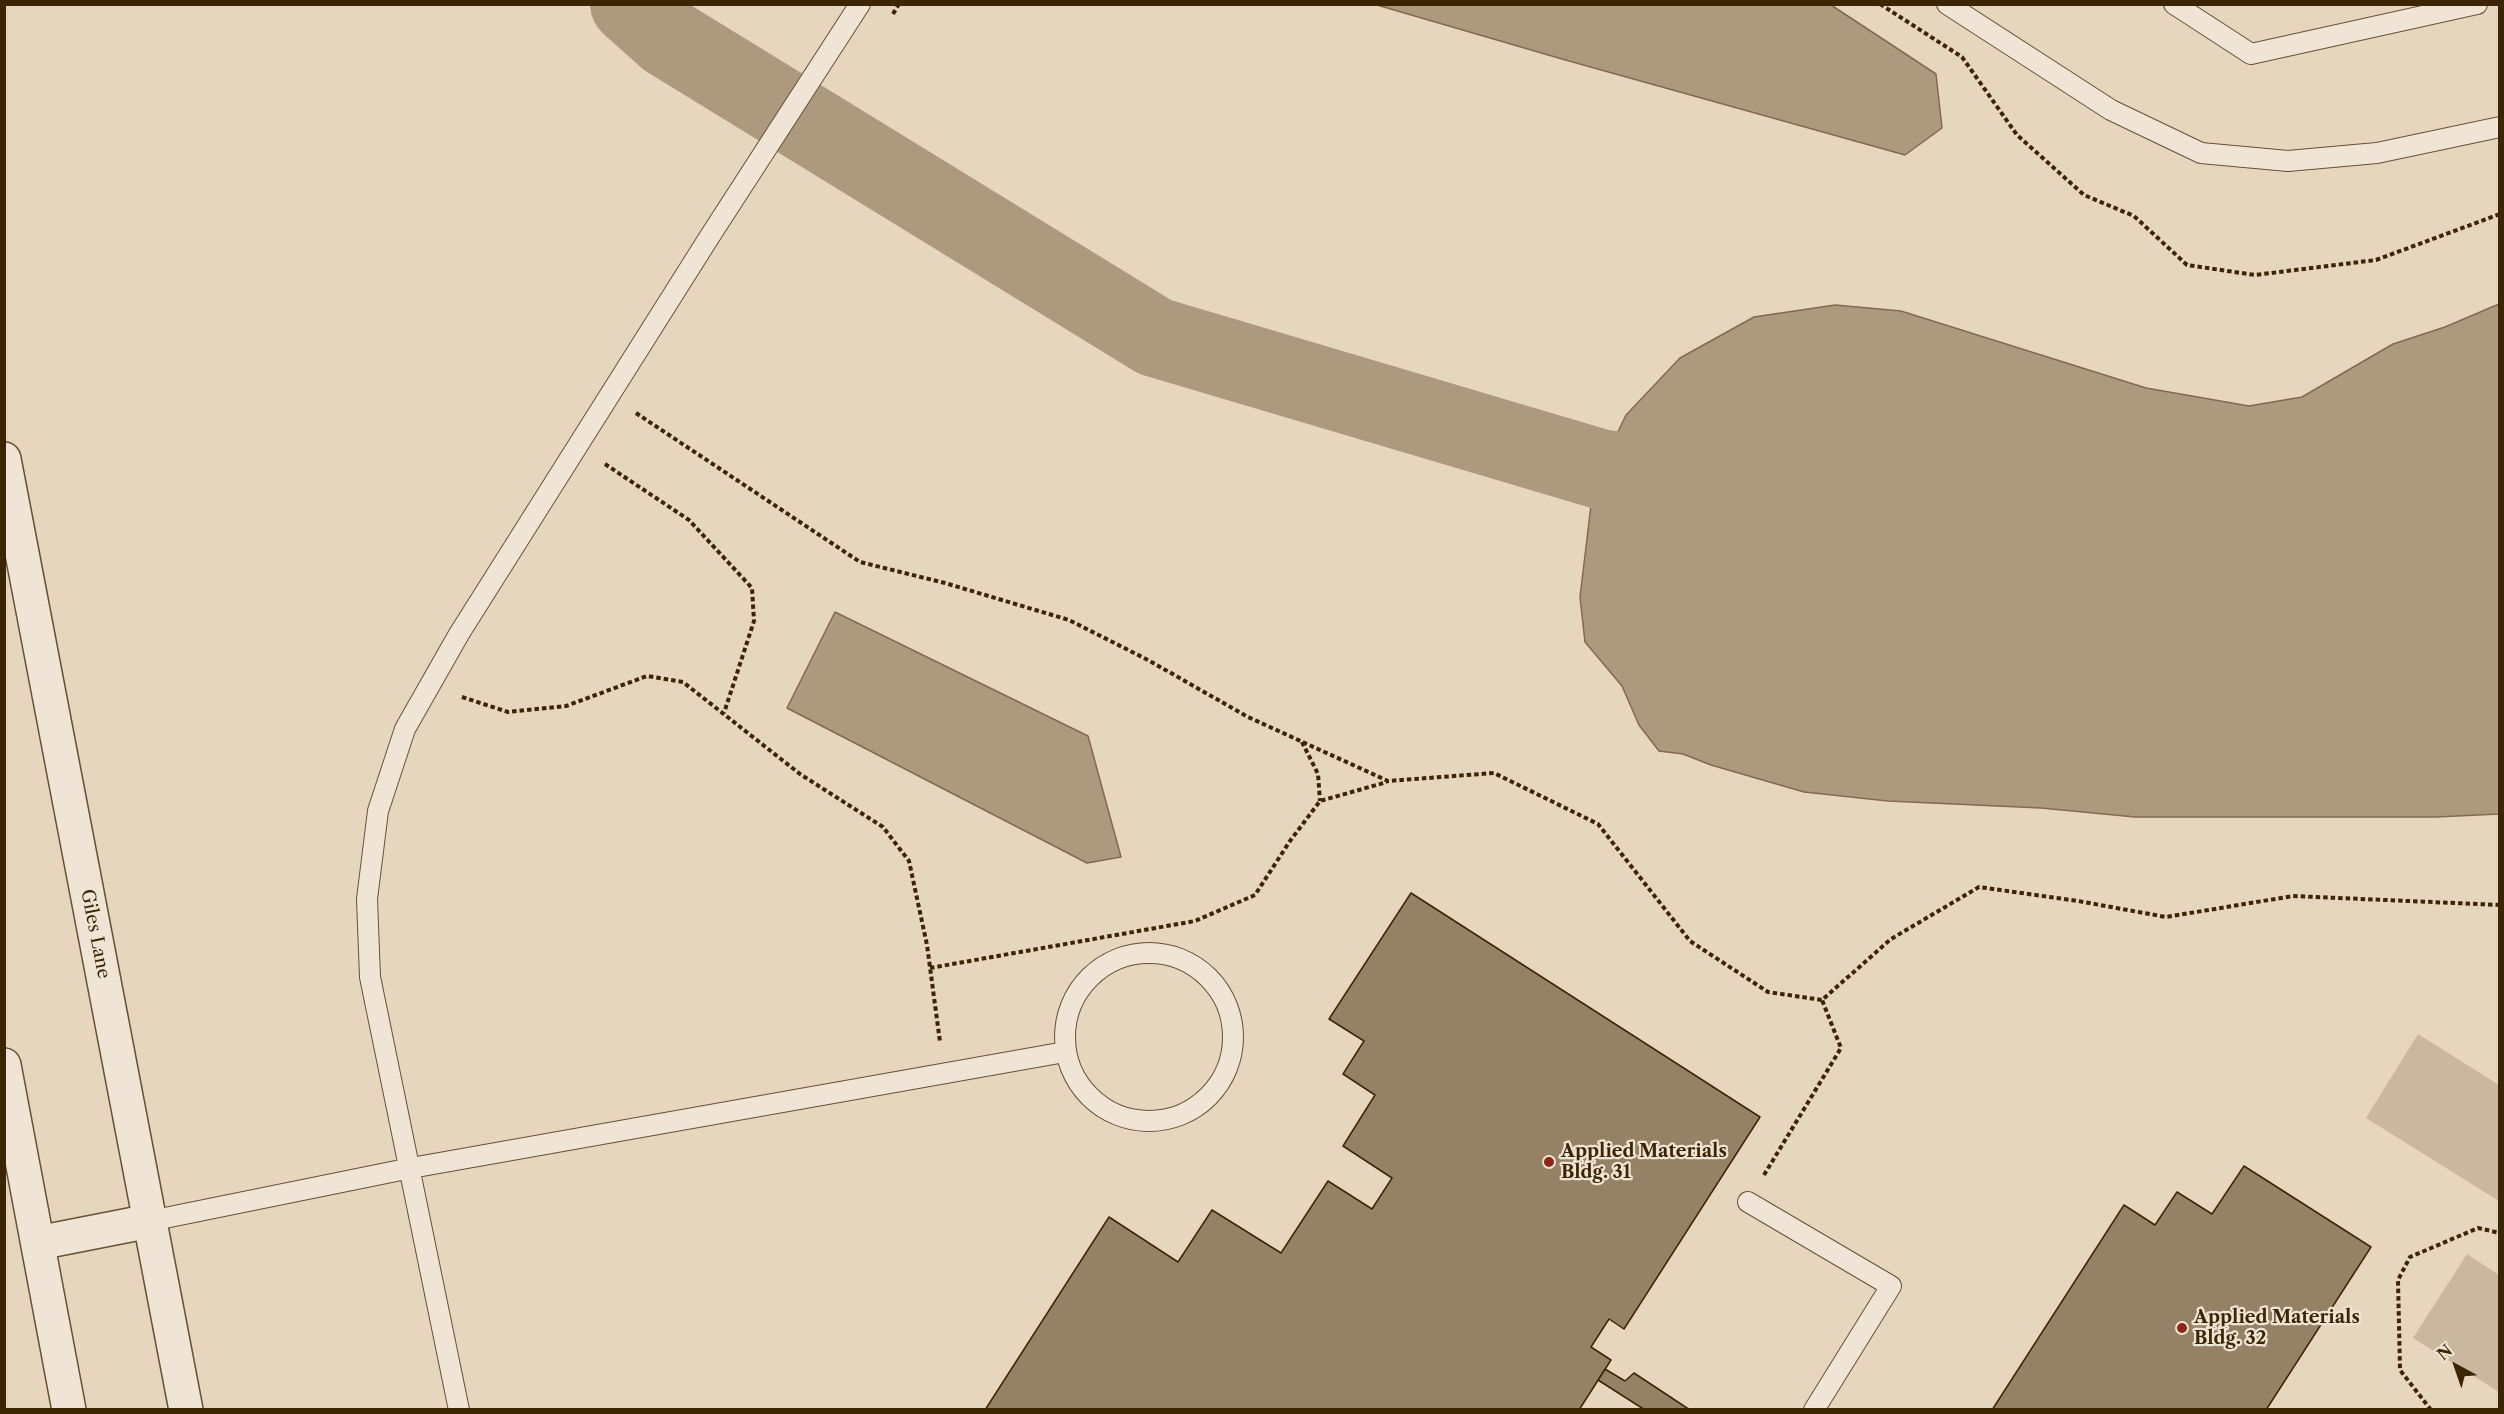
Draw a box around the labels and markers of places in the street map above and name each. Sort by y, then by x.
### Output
place label: Applied Materials Bldg. 31 [1561,1141,1727,1184]
marker: Applied Materials Bldg. 31 [1542,1155,1556,1169]
place label: Applied Materials Bldg. 32 [2194,1307,2360,1350]
marker: Applied Materials Bldg. 32 [2175,1321,2189,1335]

